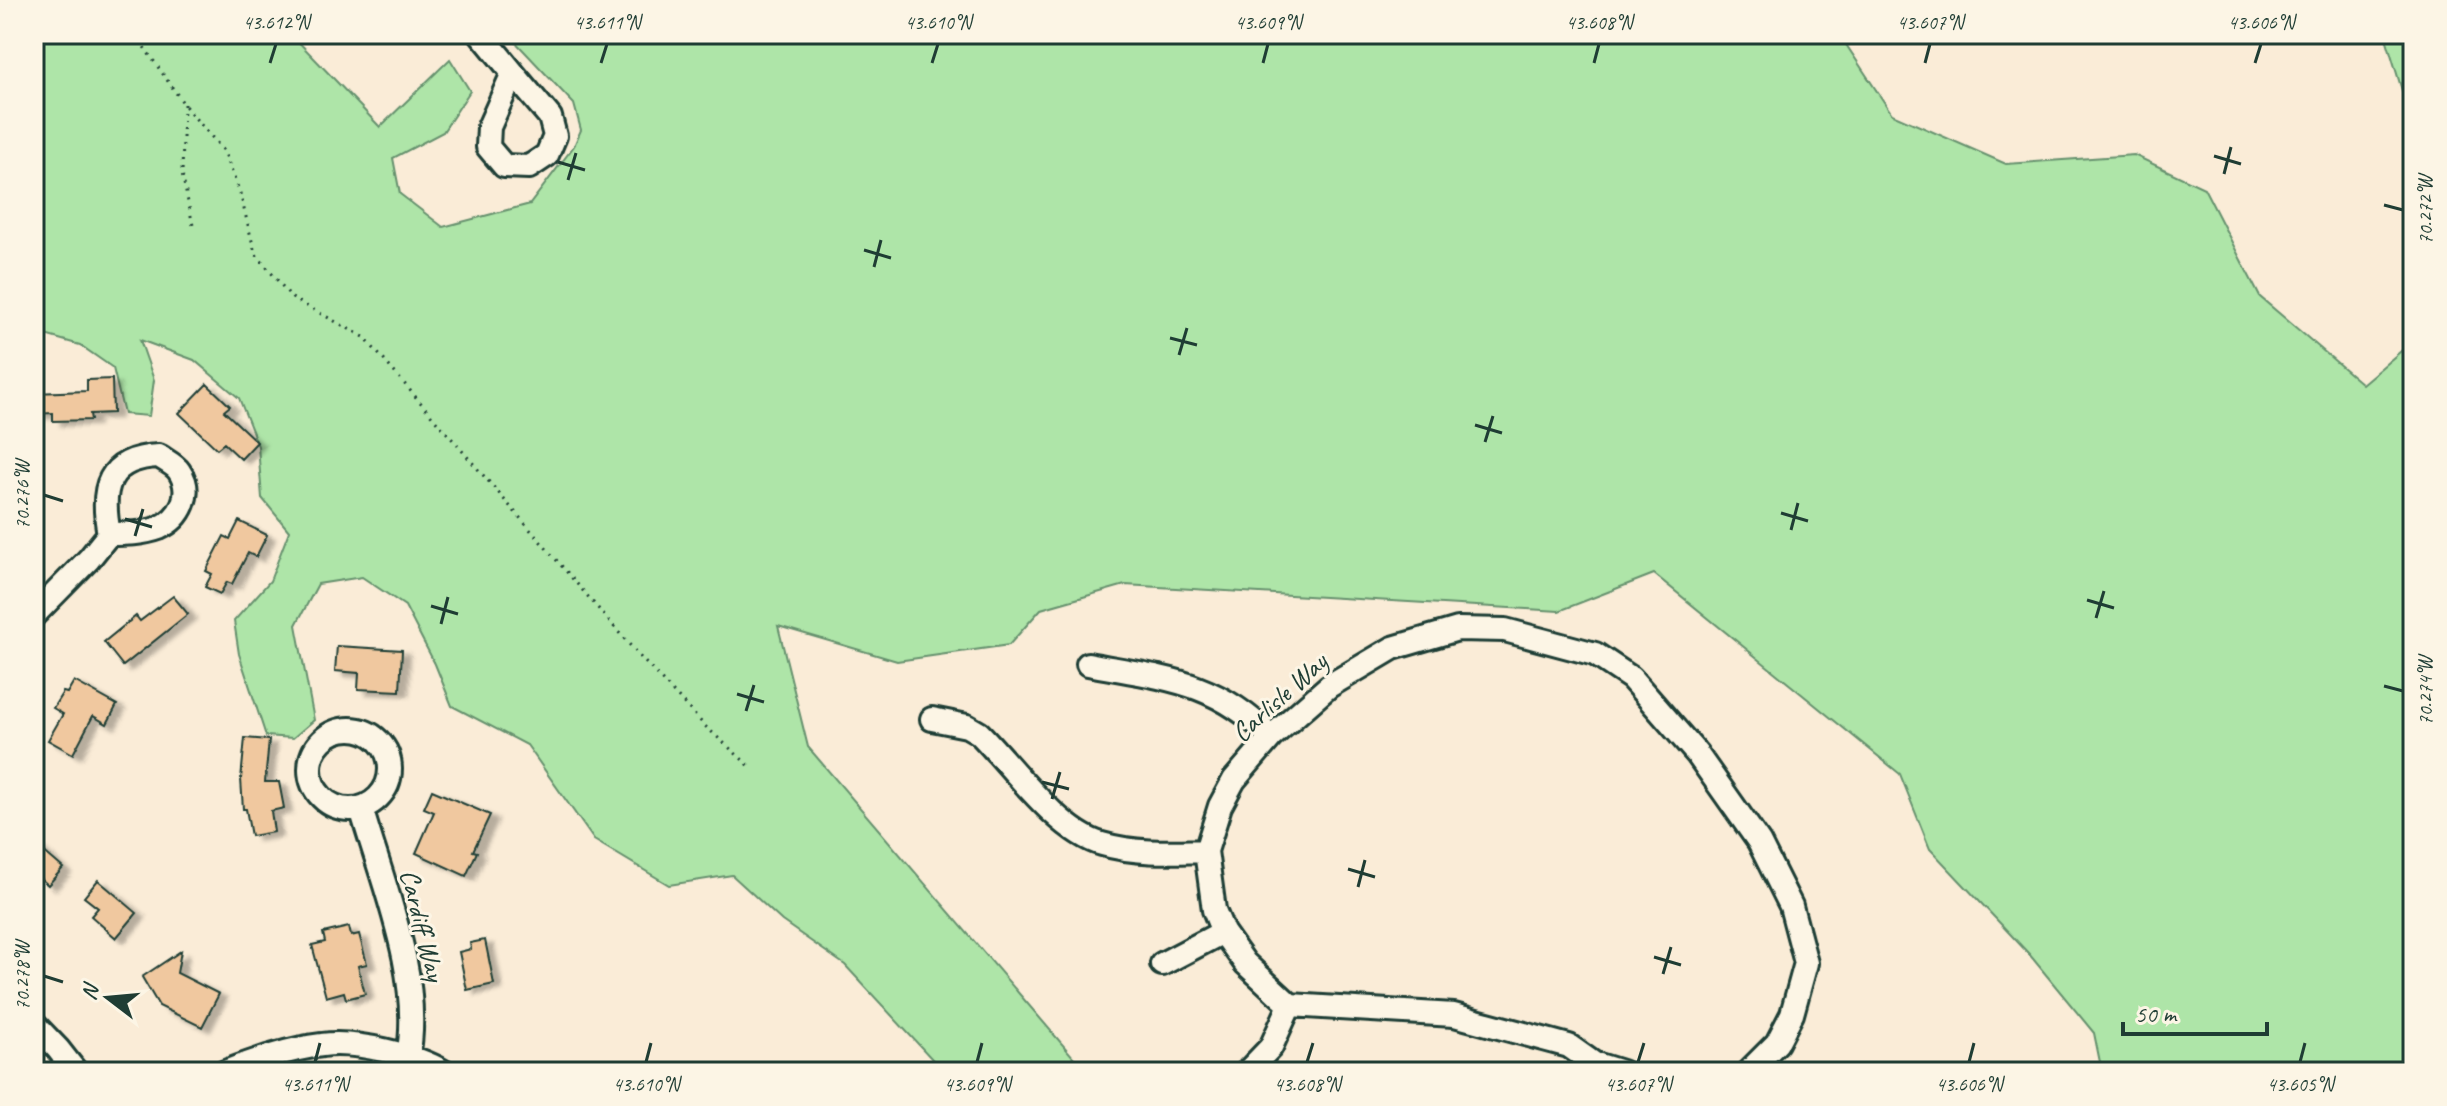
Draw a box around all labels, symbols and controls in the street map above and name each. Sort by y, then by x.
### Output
text: 43.612°N [243,10,312,35]
text: 43.611°N [574,10,643,35]
text: 43.610°N [905,10,974,35]
text: 43.609°N [1235,10,1304,35]
text: 43.608°N [1566,10,1635,35]
text: 43.607°N [1897,10,1966,35]
text: 43.606°N [2228,10,2297,35]
text: 70.272°W [2413,172,2438,245]
text: 70.276°W [10,457,35,530]
street label: Carlisle Way [1224,643,1336,749]
text: 70.274°W [2413,653,2438,726]
street label: Cardiff Way [392,866,454,987]
text: 70.278°W [10,938,35,1011]
north arrow [68,958,148,1038]
text: N [74,979,106,1003]
scale bar [2123,986,2267,1036]
text: 50 m [2135,999,2178,1029]
text: 43.611°N [282,1072,351,1097]
text: 43.610°N [613,1072,682,1097]
text: 43.609°N [944,1072,1013,1097]
text: 43.608°N [1274,1072,1343,1097]
text: 43.607°N [1605,1072,1674,1097]
text: 43.606°N [1936,1072,2005,1097]
text: 43.605°N [2267,1072,2336,1097]

